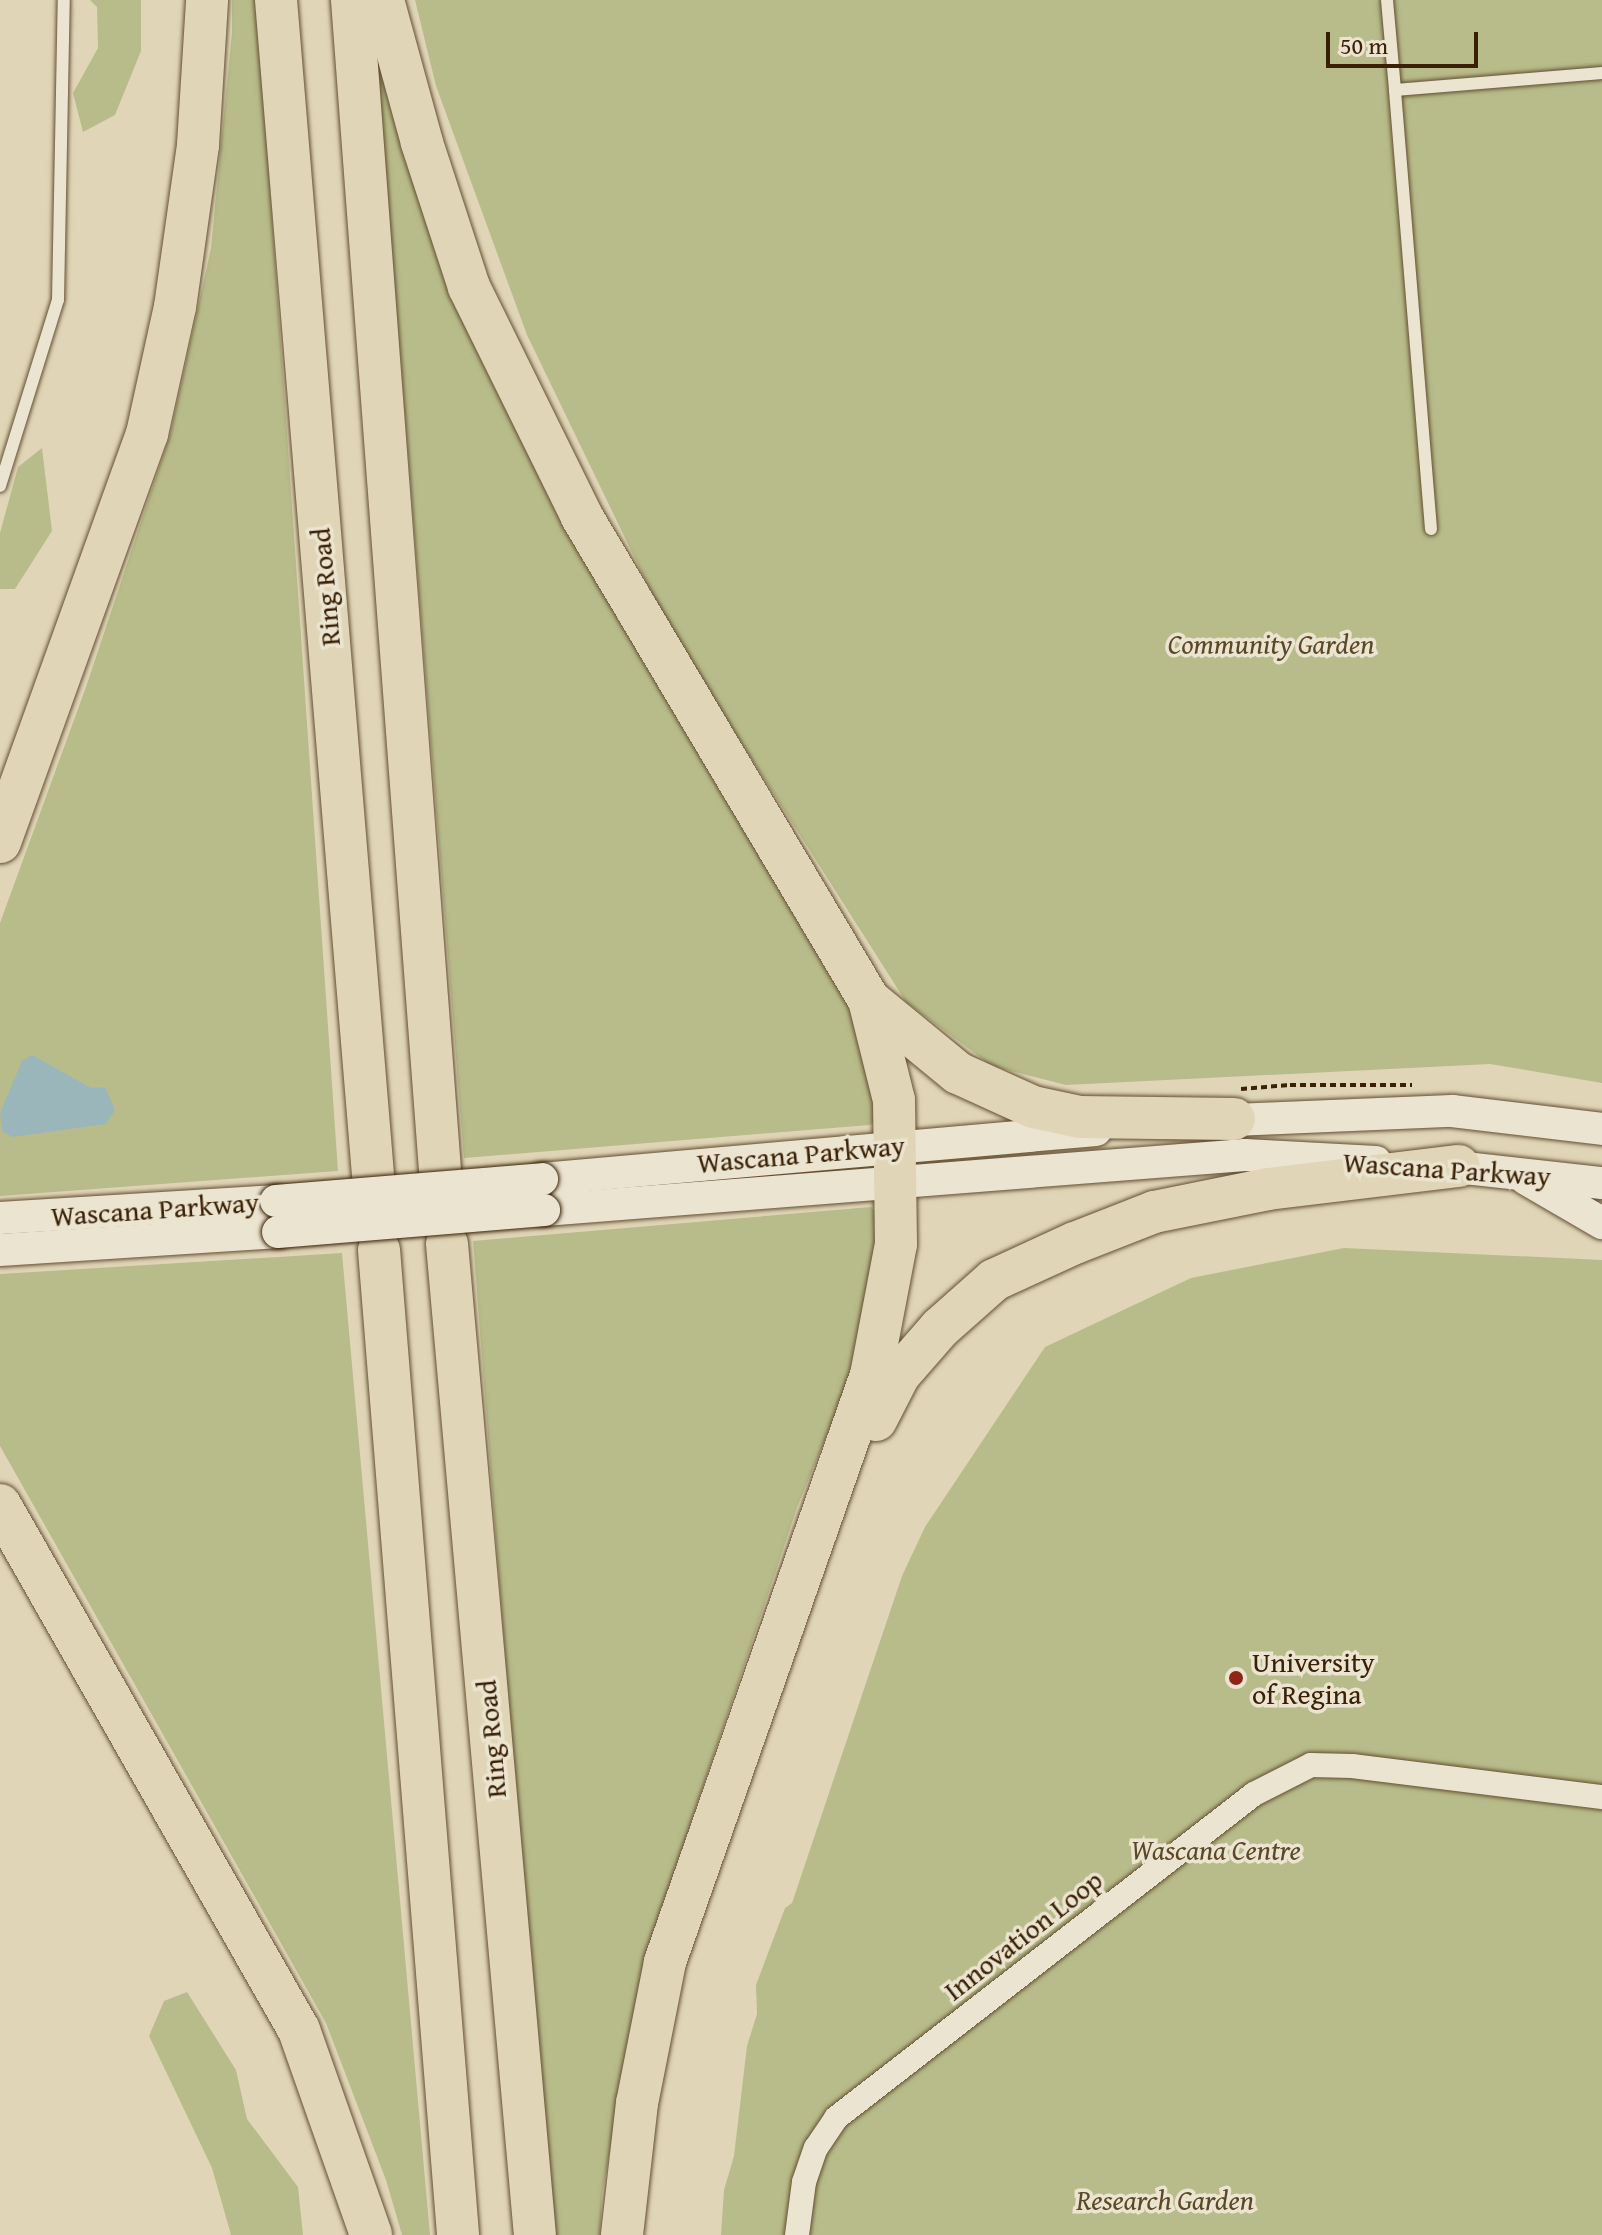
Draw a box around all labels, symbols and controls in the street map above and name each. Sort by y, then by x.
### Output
scale bar [1330,16,1482,66]
text: 50 m [1340,28,1388,63]
street label: Ring Road [303,527,347,647]
park label: Community Garden [1168,627,1374,661]
street label: Wascana Parkway [696,1128,906,1180]
street label: Wascana Parkway [1342,1145,1552,1193]
street label: Wascana Parkway [50,1185,260,1233]
place label: University of Regina [1252,1645,1375,1711]
marker: University of Regina [1227,1669,1245,1687]
street label: Ring Road [469,1679,513,1799]
park label: Wascana Centre [1131,1833,1301,1867]
street label: Innovation Loop [937,1863,1109,2007]
park label: Research Garden [1076,2183,1254,2217]

